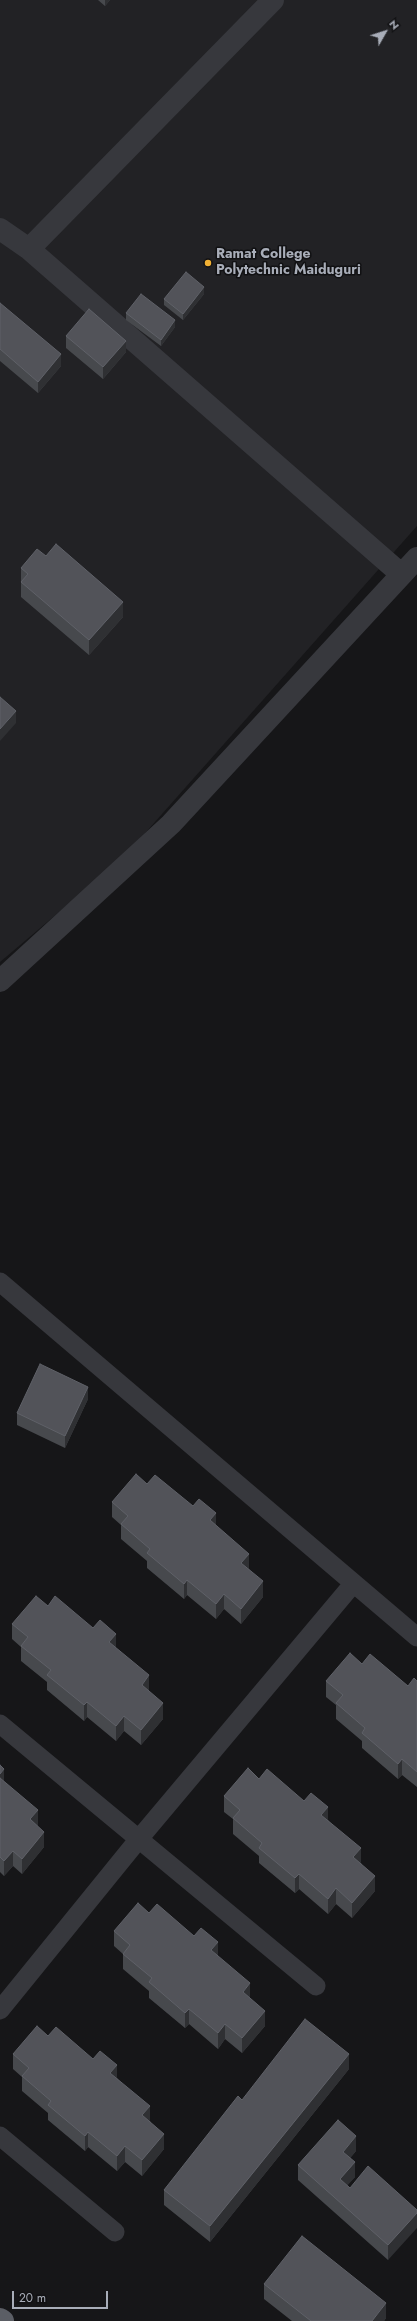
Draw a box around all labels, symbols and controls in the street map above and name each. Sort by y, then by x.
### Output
north arrow [365,12,405,52]
text: N [385,16,403,33]
place label: Ramat College Polytechnic Maiduguri [216,247,361,280]
marker: Ramat College Polytechnic Maiduguri [203,258,213,268]
scale bar [14,2283,110,2309]
text: 20 m [19,2289,46,2307]

